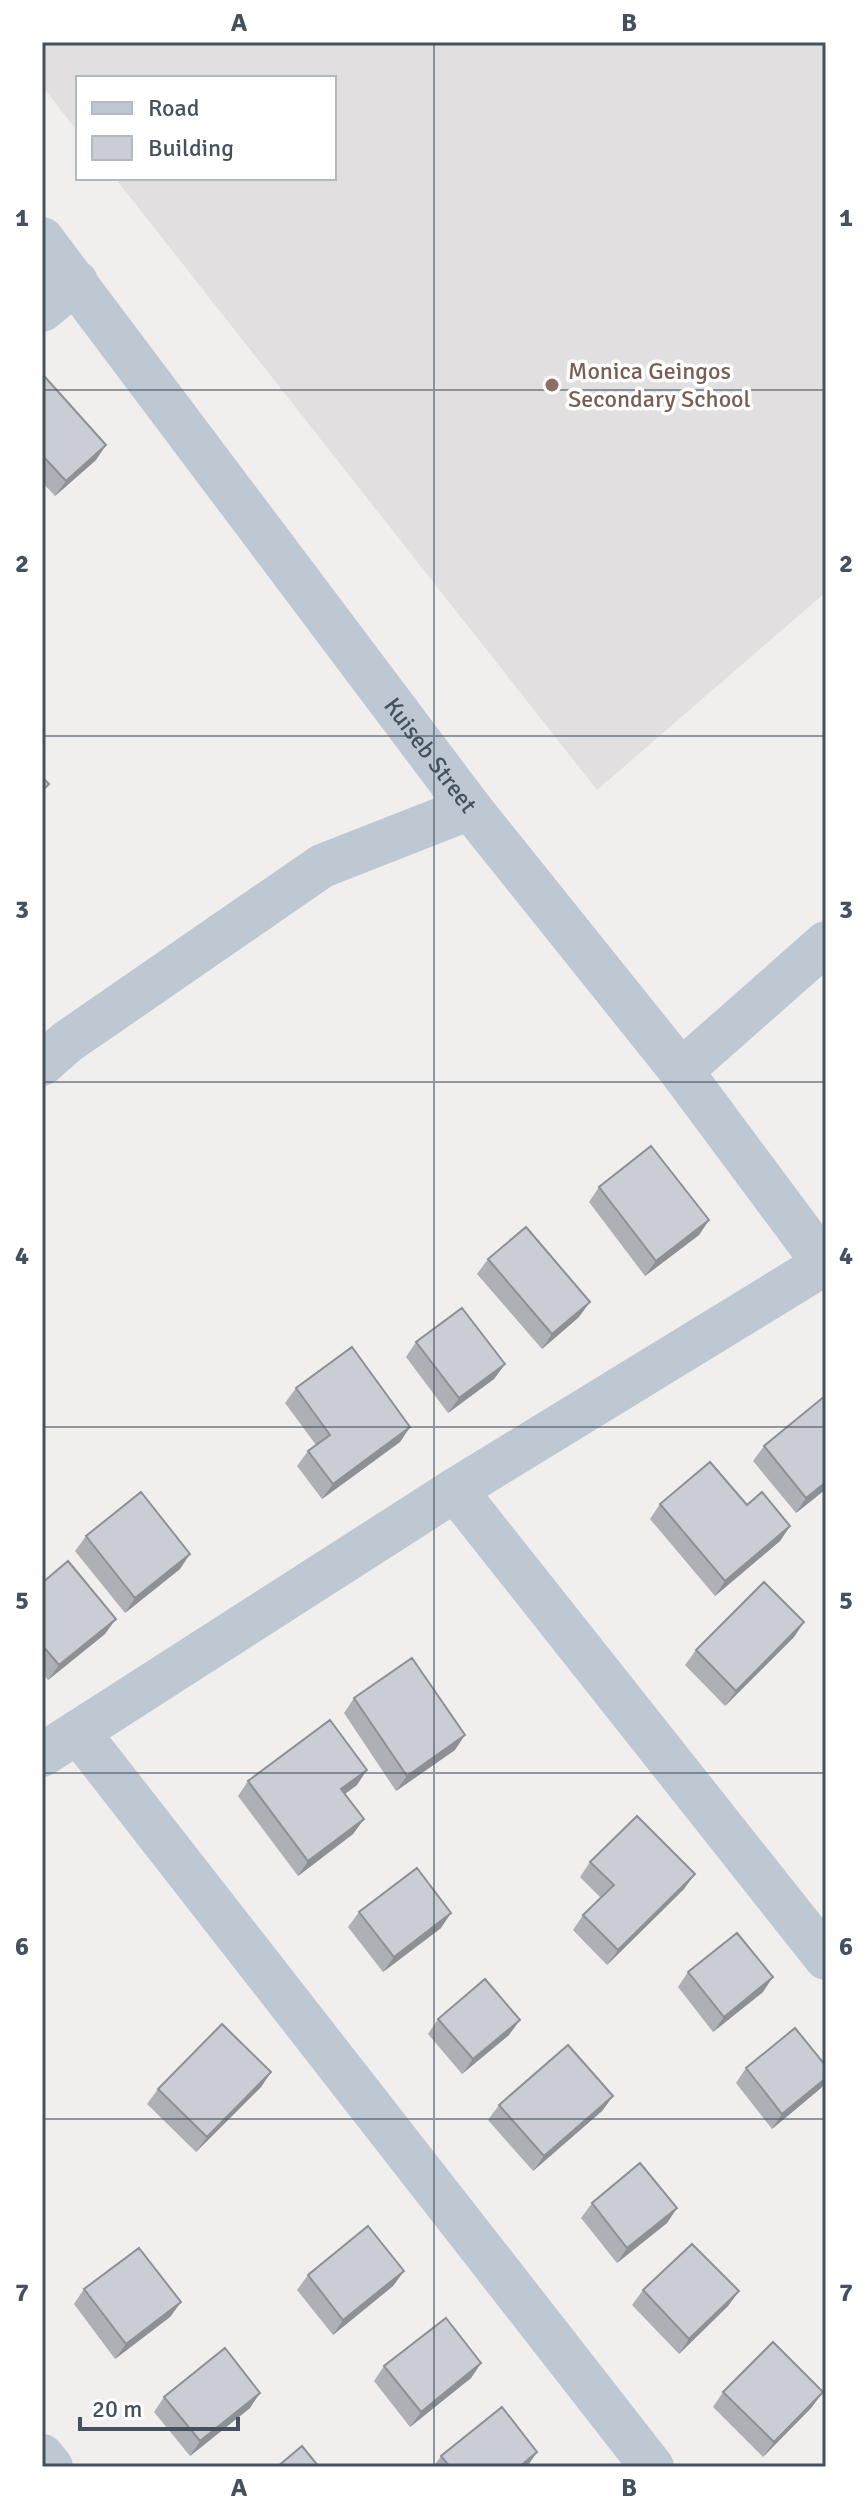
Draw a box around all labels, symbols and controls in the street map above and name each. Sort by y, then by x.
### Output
text: A [231,7,248,39]
text: B [621,7,637,39]
legend [76,76,336,180]
text: Road [148,93,199,123]
text: Building [148,133,234,163]
text: 1 [15,202,29,234]
text: 1 [839,202,853,234]
place label: Monica Geingos Secondary School [568,356,751,414]
marker: Monica Geingos Secondary School [543,376,561,394]
text: 2 [15,548,29,580]
text: 2 [839,548,853,580]
street label: Kuiseb Street [377,692,483,819]
text: 3 [15,894,29,926]
text: 3 [839,894,853,926]
text: 4 [15,1240,29,1272]
text: 4 [839,1240,853,1272]
text: 5 [15,1585,29,1617]
text: 5 [839,1585,853,1617]
text: 6 [15,1931,29,1963]
text: 6 [839,1931,853,1963]
text: 7 [15,2277,29,2309]
text: 7 [839,2277,853,2309]
scale bar [80,2381,238,2431]
text: 20 m [92,2394,142,2424]
text: A [231,2472,248,2504]
text: B [621,2472,637,2504]

